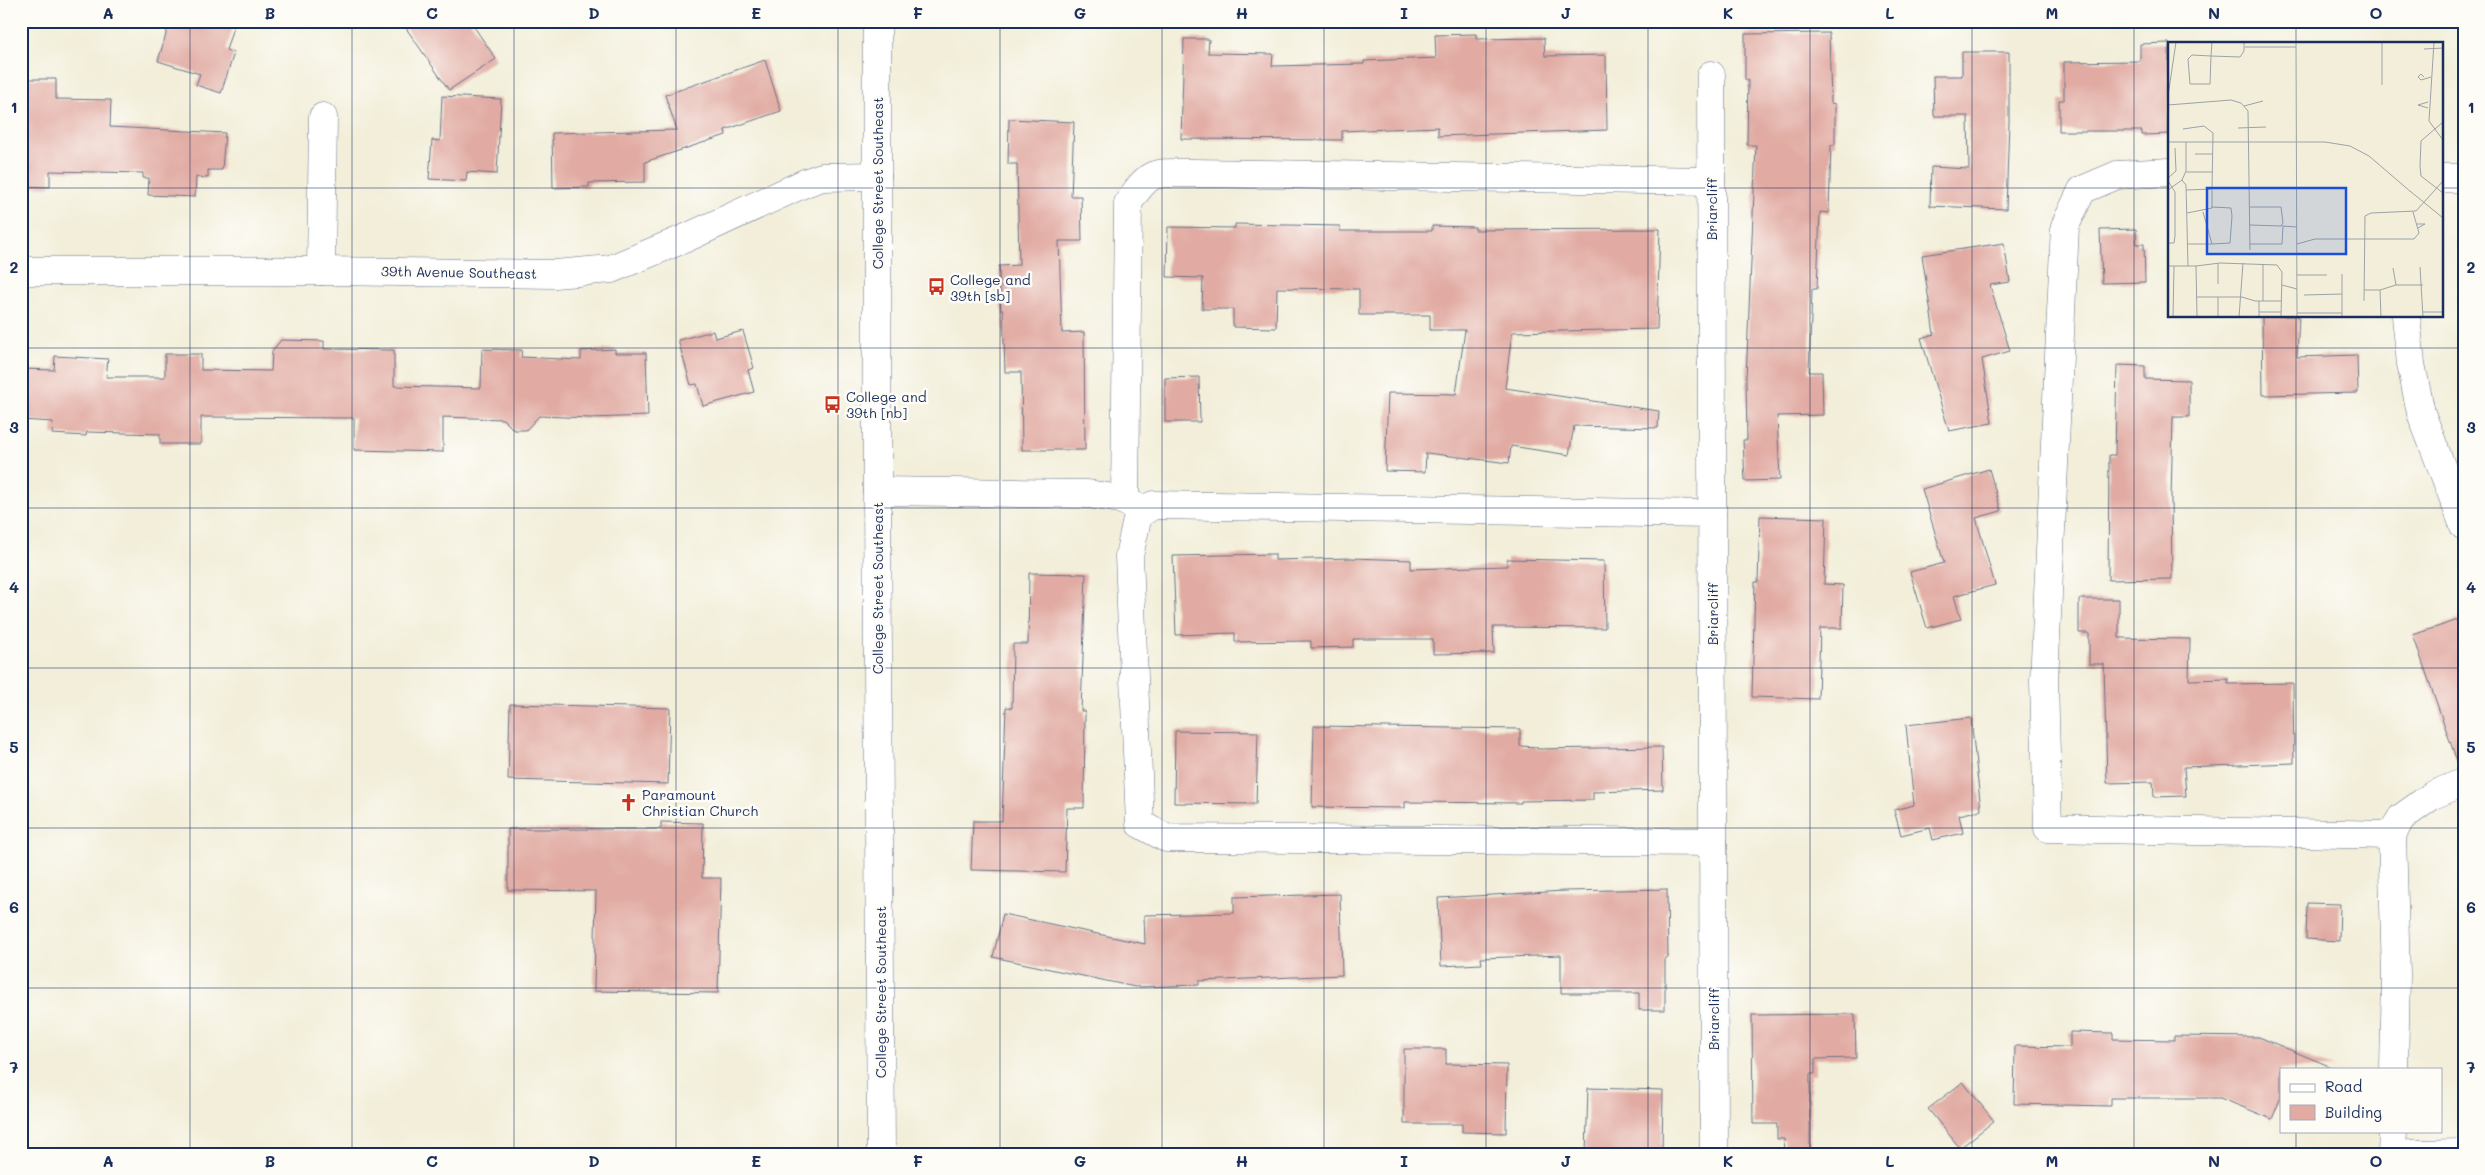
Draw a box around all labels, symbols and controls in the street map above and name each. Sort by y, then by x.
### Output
text: A [102,2,114,23]
text: B [265,2,275,23]
text: C [426,2,438,23]
text: D [588,2,600,23]
text: E [751,2,761,23]
text: F [913,2,923,23]
text: G [1074,2,1086,23]
text: H [1236,2,1248,23]
text: I [1400,2,1408,23]
text: J [1561,2,1571,23]
text: K [1723,2,1733,23]
text: L [1885,2,1895,23]
text: M [2046,2,2058,23]
text: N [2208,2,2220,23]
text: O [2370,2,2383,23]
inset map [2168,42,2442,318]
text: 1 [10,96,18,117]
text: 1 [2467,96,2475,117]
street label: College Street Southeast [868,97,887,269]
street label: Briarcliff [1702,177,1721,240]
text: 2 [10,256,19,277]
text: 2 [2467,256,2476,277]
street label: 39th Avenue Southeast [381,261,537,283]
place label: College and 39th [sb] [950,270,1031,305]
bus stop icon: College and 39th [sb] [926,277,946,297]
place label: College and 39th [nb] [846,387,927,422]
bus stop icon: College and 39th [nb] [822,394,842,414]
text: 3 [9,416,19,437]
text: 3 [2466,416,2476,437]
street label: College Street Southeast [868,502,887,674]
text: 4 [9,576,19,597]
text: 4 [2466,576,2476,597]
street label: Briarcliff [1703,582,1722,645]
text: 5 [9,736,19,757]
text: 5 [2466,736,2476,757]
place label: Paramount Christian Church [642,785,758,820]
church icon: Paramount Christian Church [618,792,638,812]
text: 6 [9,896,19,917]
text: 6 [2466,896,2476,917]
street label: College Street Southeast [871,906,890,1078]
street label: Briarcliff [1704,987,1723,1050]
text: 7 [10,1056,19,1077]
text: 7 [2467,1056,2476,1077]
legend [2280,1068,2442,1132]
text: Road [2325,1076,2362,1096]
text: Building [2325,1102,2382,1122]
text: A [102,1150,114,1171]
text: B [265,1150,275,1171]
text: C [426,1150,438,1171]
text: D [588,1150,600,1171]
text: E [751,1150,761,1171]
text: F [913,1150,923,1171]
text: G [1074,1150,1086,1171]
text: H [1236,1150,1248,1171]
text: I [1400,1150,1408,1171]
text: J [1561,1150,1571,1171]
text: K [1723,1150,1733,1171]
text: L [1885,1150,1895,1171]
text: M [2046,1150,2058,1171]
text: N [2208,1150,2220,1171]
text: O [2370,1150,2383,1171]

